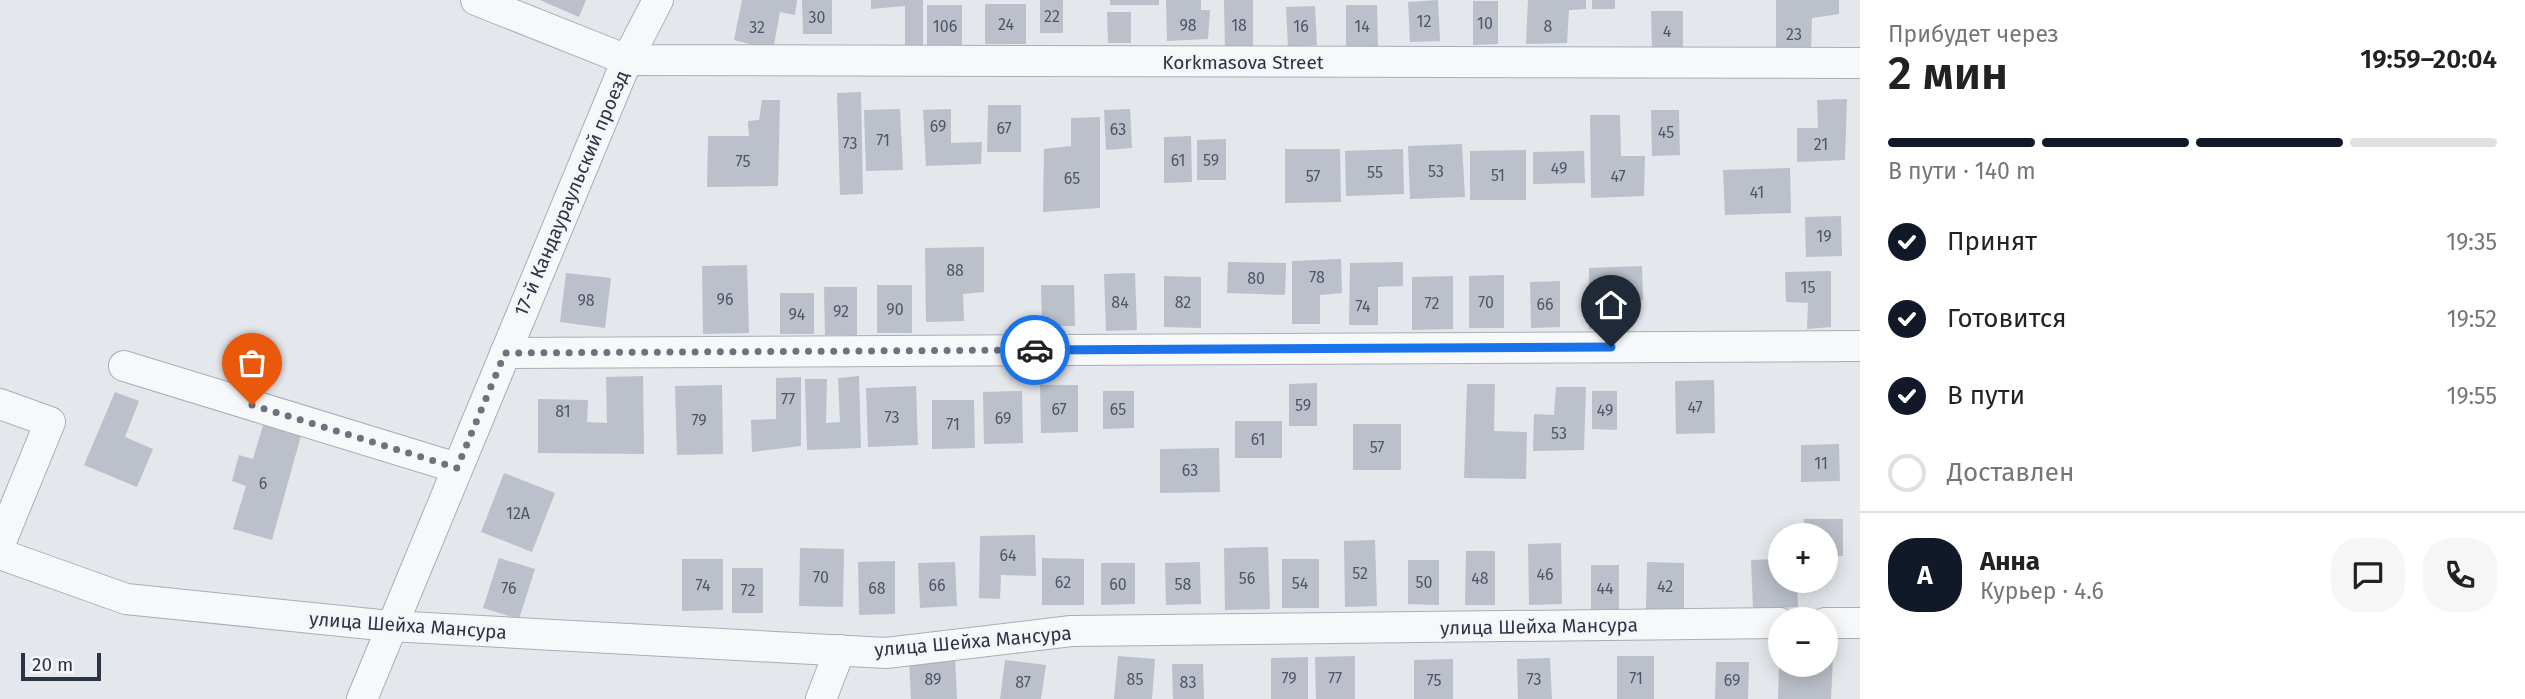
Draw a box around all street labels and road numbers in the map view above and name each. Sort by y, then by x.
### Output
street label: Korkmasova Street [1162,51,1324,74]
street label: 17-й Кандаураульский проезд [509,67,634,319]
street label: улица Шейха Мансура [308,607,507,644]
street label: улица Шейха Мансура [1440,613,1638,640]
street label: улица Шейха Мансура [873,621,1073,662]

